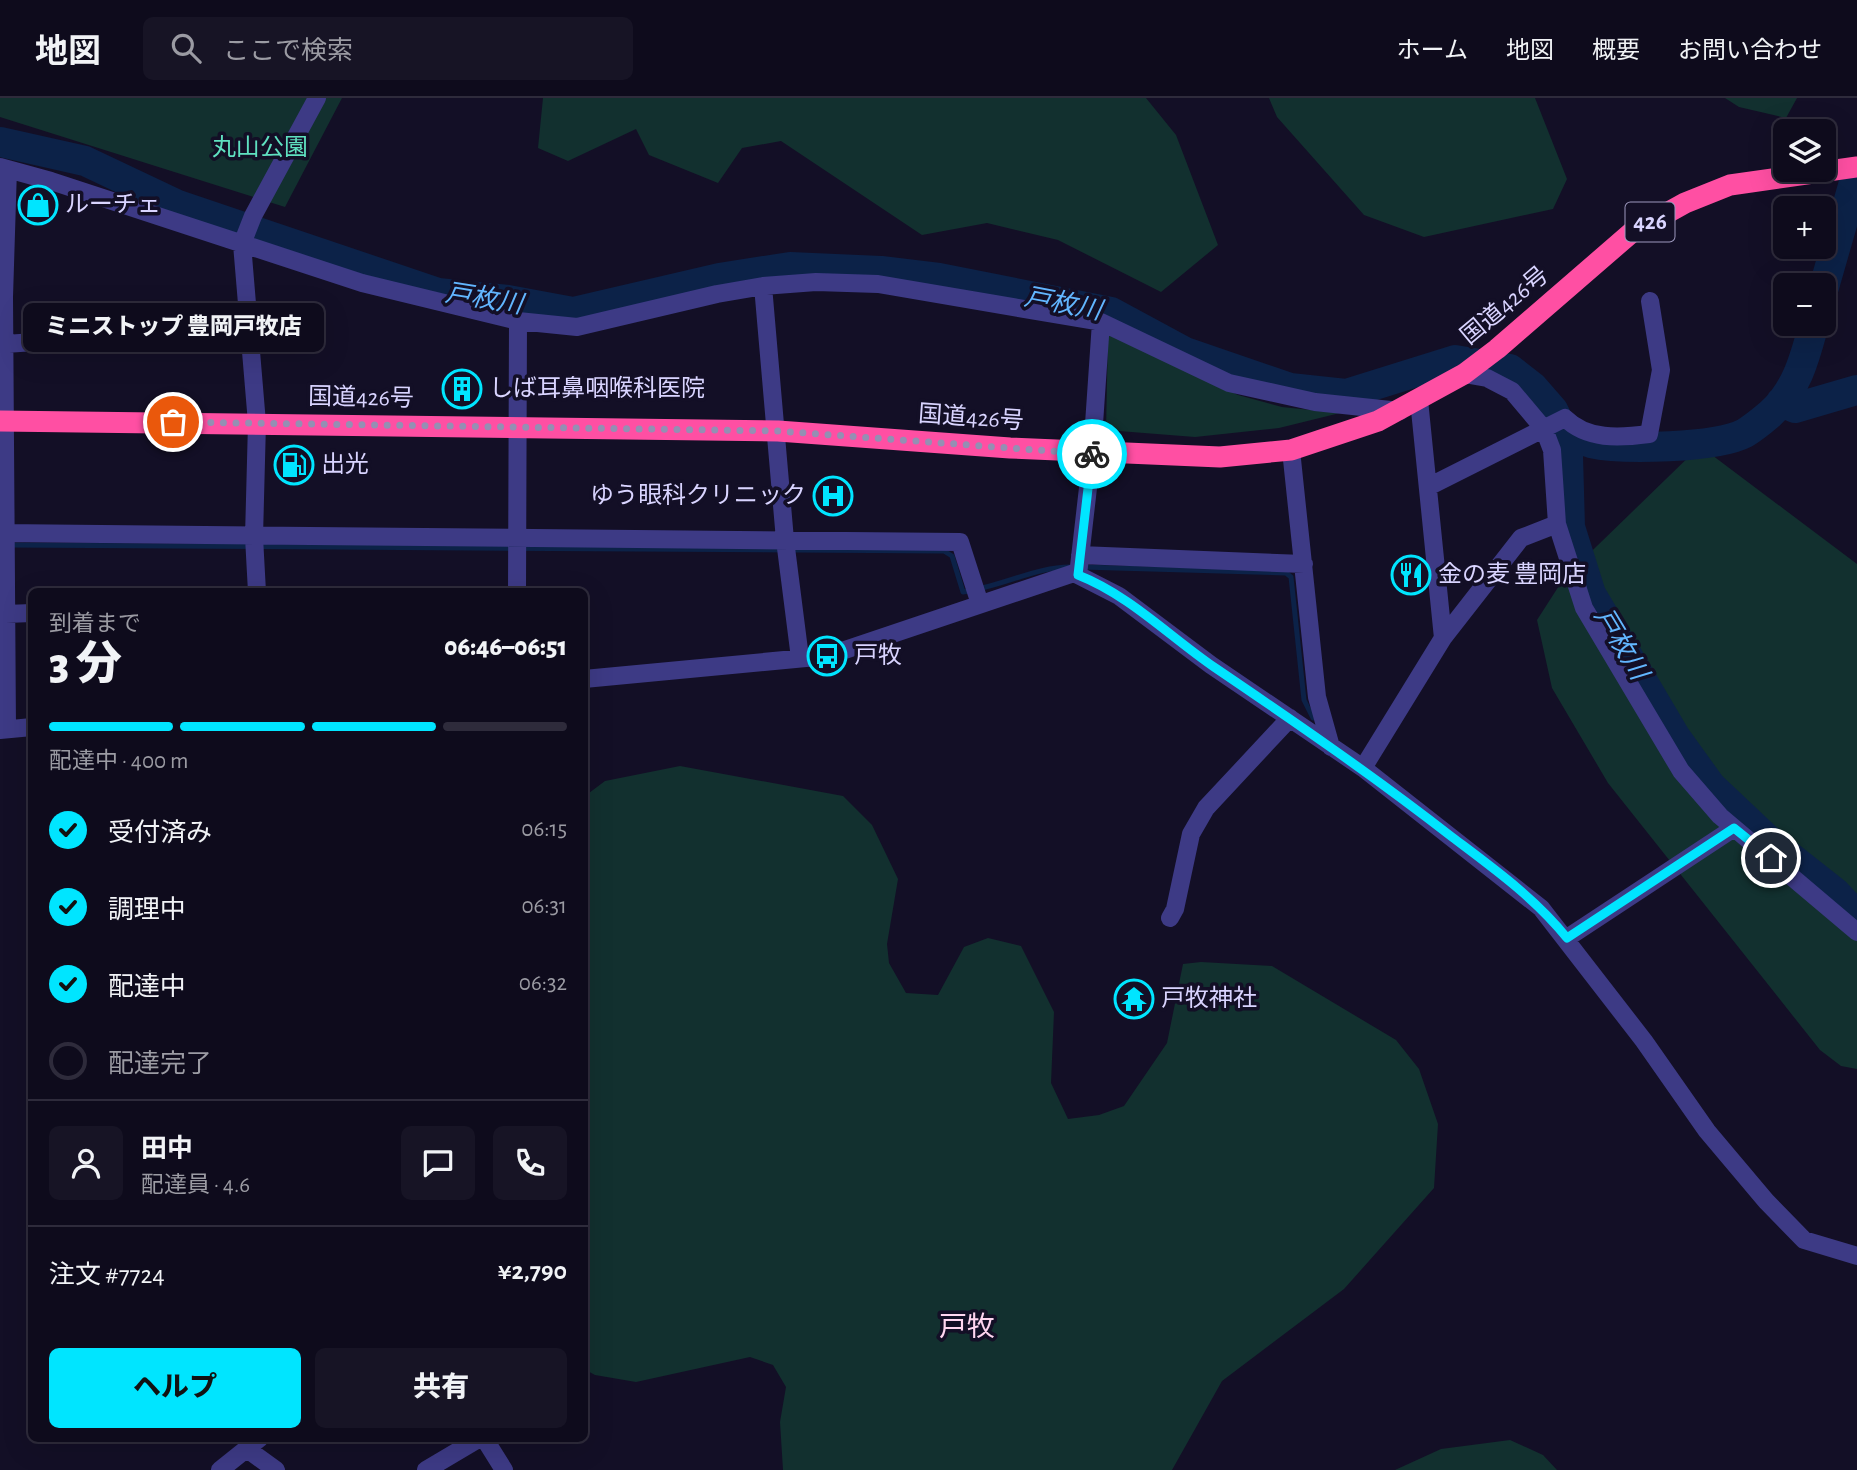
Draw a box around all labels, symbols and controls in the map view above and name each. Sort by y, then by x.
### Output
search box [143,17,633,80]
icon: search [167,29,205,67]
text: 地図 [35,36,101,69]
text: ここで検索 [223,38,353,64]
text: ホーム [1397,39,1468,63]
text: 地図 [1506,39,1554,63]
text: 概要 [1592,39,1640,63]
text: お問い合わせ [1678,39,1822,63]
map controls [1773,119,1836,336]
button: layers [1773,119,1836,182]
park label: 丸山公園 [212,134,308,160]
shop icon: ルーチェ [17,184,59,226]
place label: ルーチェ [65,193,161,217]
button: + [1773,196,1836,259]
road number: 426 [1626,203,1674,242]
street label: 国道426号 [1455,261,1553,349]
button: − [1773,273,1836,336]
water label: 戸枚川 [443,279,528,318]
water label: 戸枚川 [1022,283,1107,325]
callout: ミニストップ 豊岡戸牧店 [23,303,324,352]
text: ミニストップ 豊岡戸牧店 [45,316,302,339]
building icon: しば耳鼻咽喉科医院 [441,368,483,410]
place label: しば耳鼻咽喉科医院 [489,375,705,401]
street label: 国道426号 [308,383,414,411]
pin [143,392,203,452]
street label: 国道426号 [917,400,1025,434]
icon: bag [154,403,192,441]
courier [1057,419,1127,489]
icon: bike [1073,435,1111,473]
fuel station icon: 出光 [273,444,315,486]
place label: 出光 [321,451,369,477]
hospital icon: ゆう眼科クリニック [812,475,854,517]
place label: ゆう眼科クリニック [590,482,806,508]
restaurant icon: 金の麦 豊岡店 [1390,554,1432,596]
place label: 金の麦 豊岡店 [1438,561,1586,587]
water label: 戸枚川 [1590,603,1655,687]
text: 到着まで [49,613,141,636]
text: 06:46–06:51 [444,634,567,660]
bus stop icon: 戸牧 [806,635,848,677]
text: 3 分 [49,642,122,688]
place label: 戸牧 [854,642,902,668]
text: 配達中 · 400 m [49,750,188,773]
icon: check [49,811,87,849]
text: 06:15 [521,818,567,841]
text: 受付済み [108,820,212,846]
pin [1741,828,1801,888]
icon: home [1752,839,1790,877]
icon: check [49,888,87,926]
text: 06:31 [521,895,567,918]
text: 調理中 [108,897,186,923]
icon: check [49,965,87,1003]
text: 06:32 [519,972,567,995]
text: 配達中 [108,974,186,1000]
temple icon: 戸牧神社 [1113,978,1155,1020]
place label: 戸牧神社 [1161,985,1257,1011]
text: 配達完了 [108,1051,212,1077]
button: person [49,1126,123,1200]
button: chat [401,1126,475,1200]
button: phone [493,1126,567,1200]
text: 田中 [141,1136,193,1162]
text: 配達員 · 4.6 [141,1174,250,1197]
text: ¥2,790 [498,1258,567,1284]
text: 注文 #7724 [49,1262,165,1288]
district label: 戸牧 [939,1312,995,1342]
button: ヘルプ [49,1348,301,1428]
button: 共有 [315,1348,567,1428]

